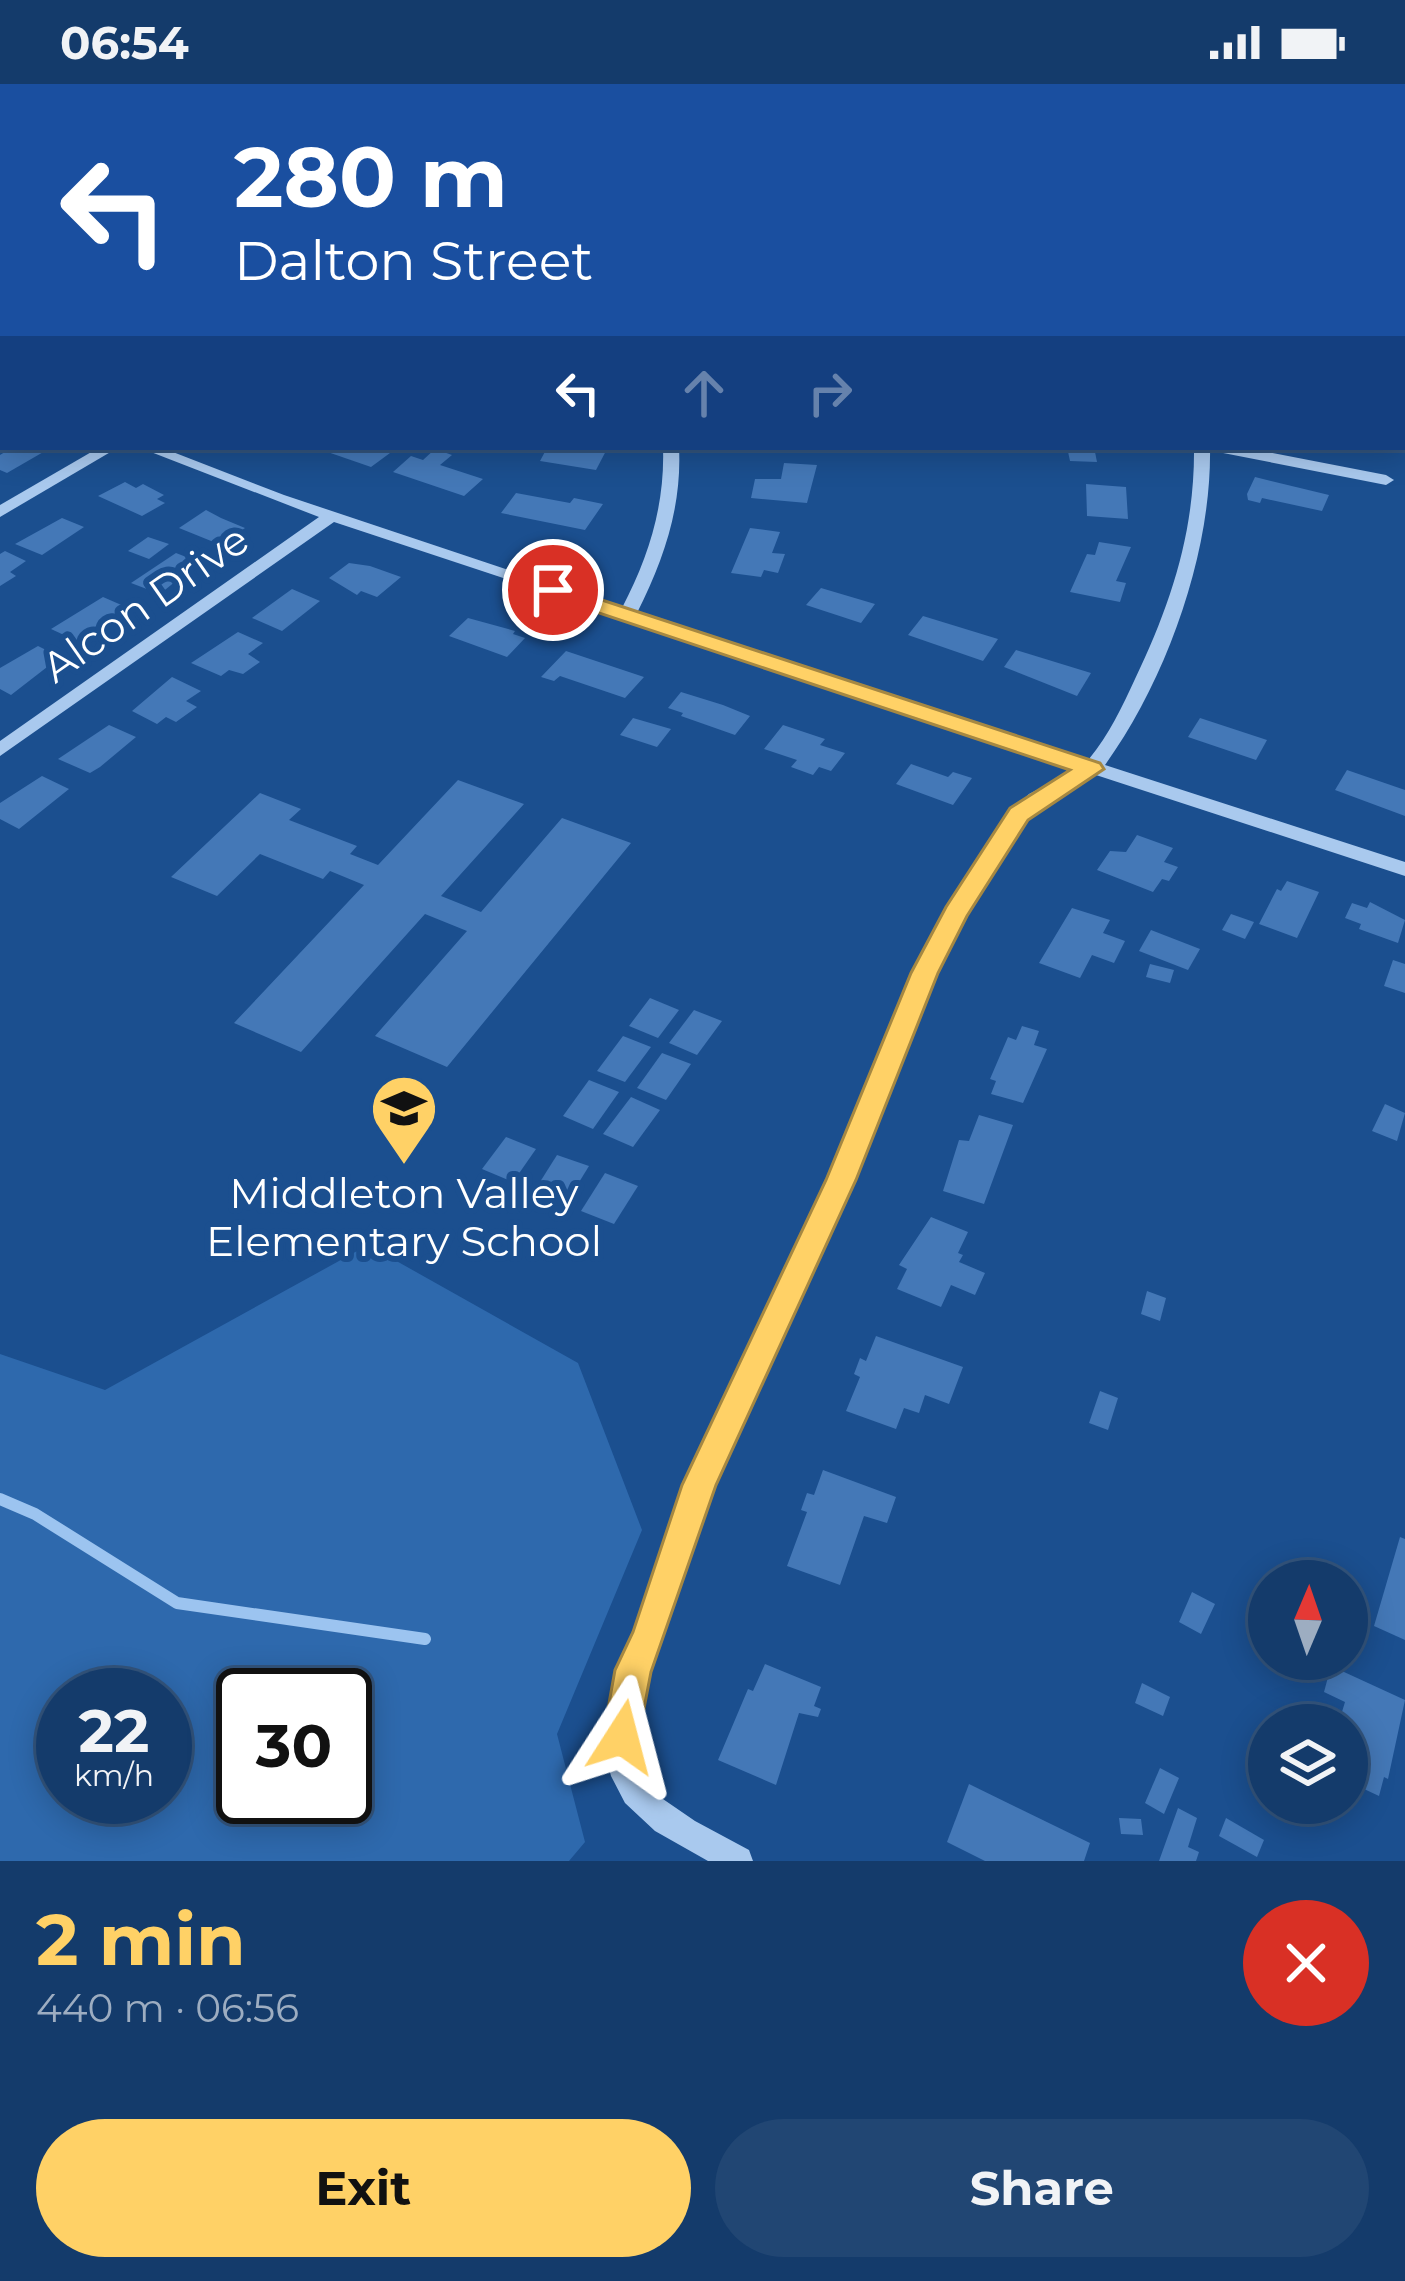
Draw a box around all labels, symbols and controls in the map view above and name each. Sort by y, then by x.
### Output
text: 06:54 [60,15,189,70]
text: 280 m [234,126,508,228]
icon: left [36,132,192,288]
text: Dalton Street [234,228,593,294]
icon: left [545,360,611,426]
icon: ahead [671,360,737,426]
icon: right [797,360,863,426]
street label: Alcon Drive [32,513,258,693]
pin [502,539,604,641]
icon: arrive [520,557,586,623]
school or university icon: Middleton Valley Elementary School [369,1073,439,1167]
place label: Middleton Valley Elementary School [206,1167,602,1267]
north arrow [1248,1560,1368,1680]
map controls [1248,1560,1368,1824]
speed limit sign: 30 [216,1668,372,1824]
position arrow [559,1674,685,1800]
text: 22 [79,1694,149,1767]
button: layers [1248,1704,1368,1824]
text: km/h [74,1757,154,1794]
text: 2 min [36,1895,246,1983]
button: close [1243,1900,1369,2026]
text: 440 m · 06:56 [36,1984,299,2032]
button: Exit [36,2119,691,2257]
button: Share [715,2119,1369,2257]

